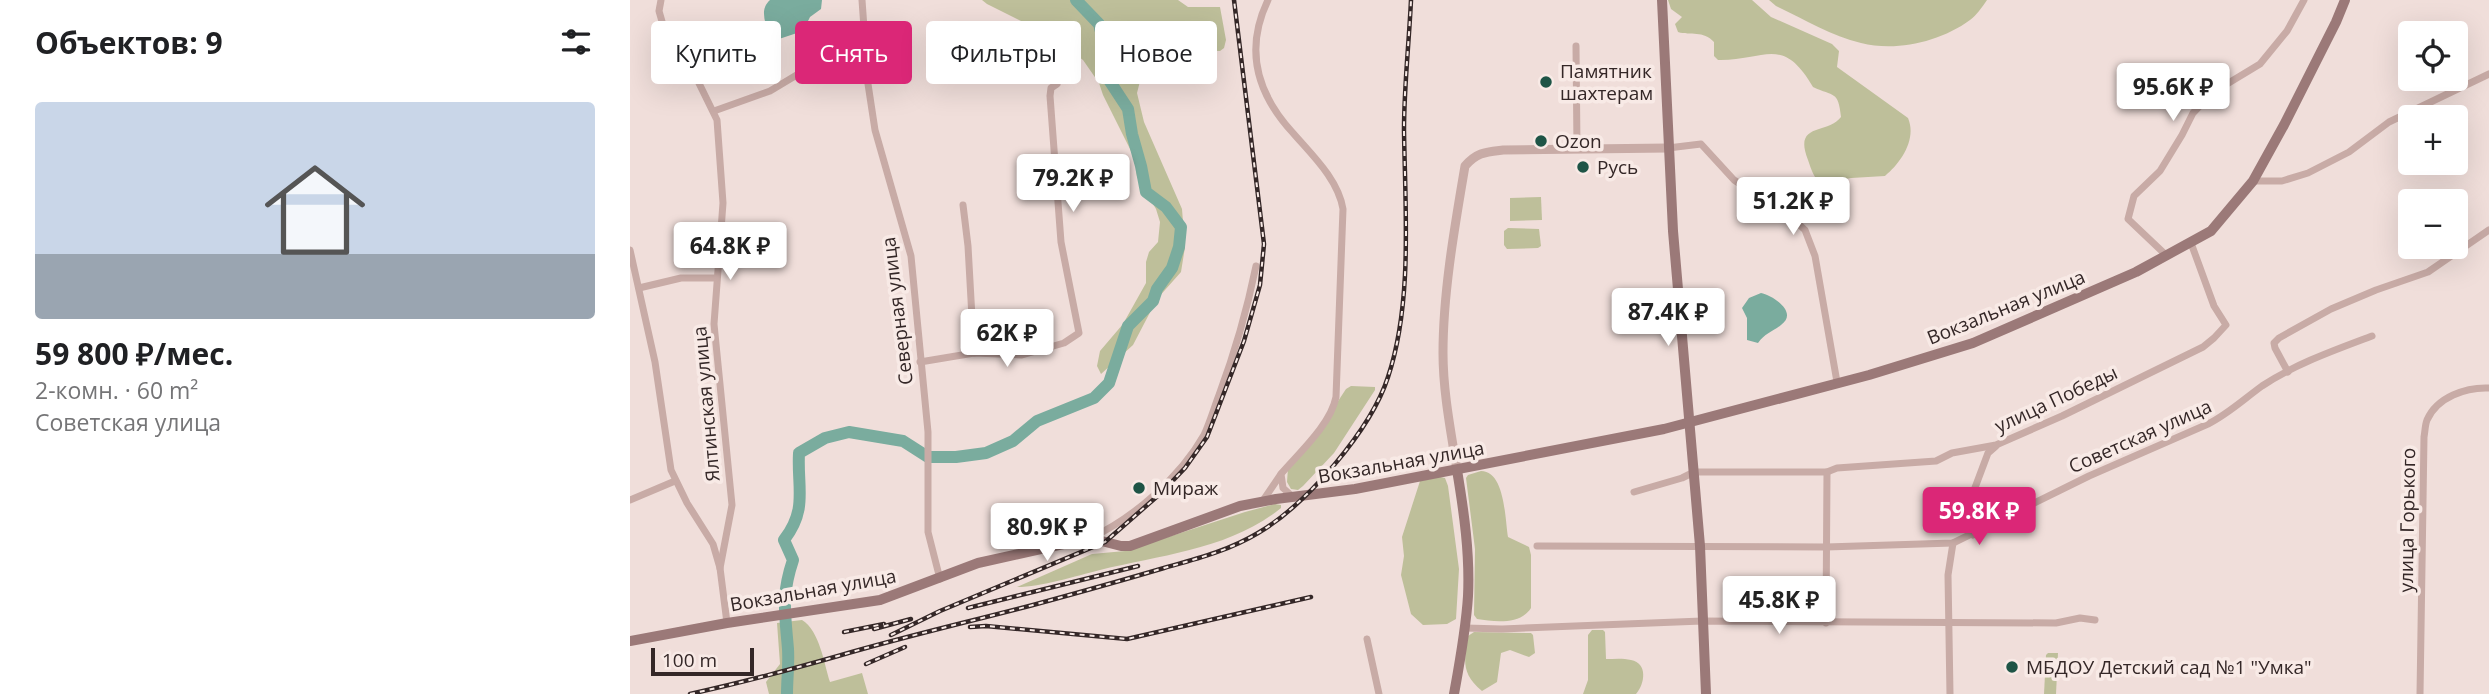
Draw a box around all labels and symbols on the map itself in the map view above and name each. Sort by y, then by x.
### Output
place label: Памятник шахтерам [1560,58,1653,106]
pin: 95.6K ₽ [2108,64,2238,123]
marker: Памятник шахтерам [1538,74,1554,90]
place label: Ozon [1555,128,1602,154]
marker: Ozon [1533,133,1549,149]
pin: 79.2K ₽ [1008,154,1138,214]
place label: Русь [1597,154,1638,180]
marker: Русь [1575,159,1591,175]
pin: 51.2K ₽ [1728,177,1858,237]
pin: 64.8K ₽ [665,222,795,282]
street label: Северная улица [875,236,919,386]
street label: Вокзальная улица [1923,263,2089,351]
pin: 87.4K ₽ [1603,288,1733,348]
pin: 62K ₽ [958,310,1056,369]
street label: Ялтинская улица [686,325,726,483]
street label: улица Победы [1990,359,2122,439]
street label: Советская улица [2064,393,2216,479]
street label: Вокзальная улица [1316,435,1486,489]
street label: улица Горького [2393,447,2421,593]
place label: Мираж [1153,475,1218,501]
marker: Мираж [1131,480,1147,496]
pin: 59.8K ₽ [1914,488,2044,547]
pin: 80.9K ₽ [982,504,1112,563]
street label: Вокзальная улица [728,563,898,617]
pin: 45.8K ₽ [1714,576,1844,636]
scale bar [651,645,754,677]
place label: МБДОУ Детский сад №1 "Умка" [2026,654,2312,680]
marker: МБДОУ Детский сад №1 "Умка" [2004,659,2020,675]

